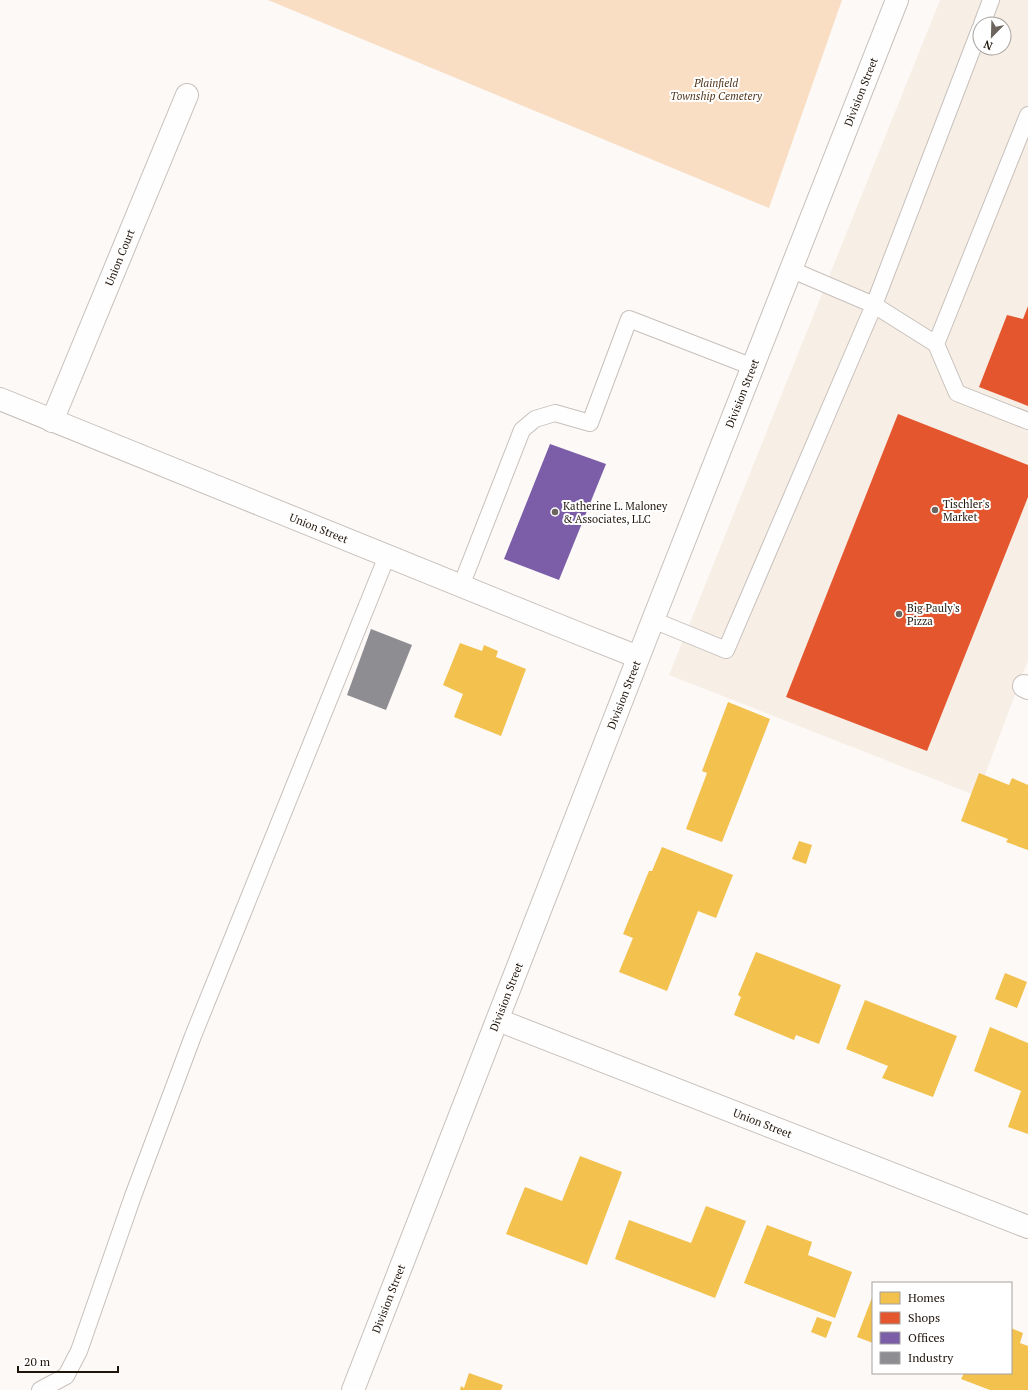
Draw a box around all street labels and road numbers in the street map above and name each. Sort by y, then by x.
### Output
street label: Division Street [841,55,881,128]
street label: Union Court [102,227,138,288]
street label: Division Street [722,357,762,430]
street label: Union Street [287,510,350,546]
street label: Division Street [604,658,644,731]
street label: Division Street [486,960,526,1033]
street label: Union Street [731,1106,794,1141]
street label: Division Street [369,1262,408,1335]

